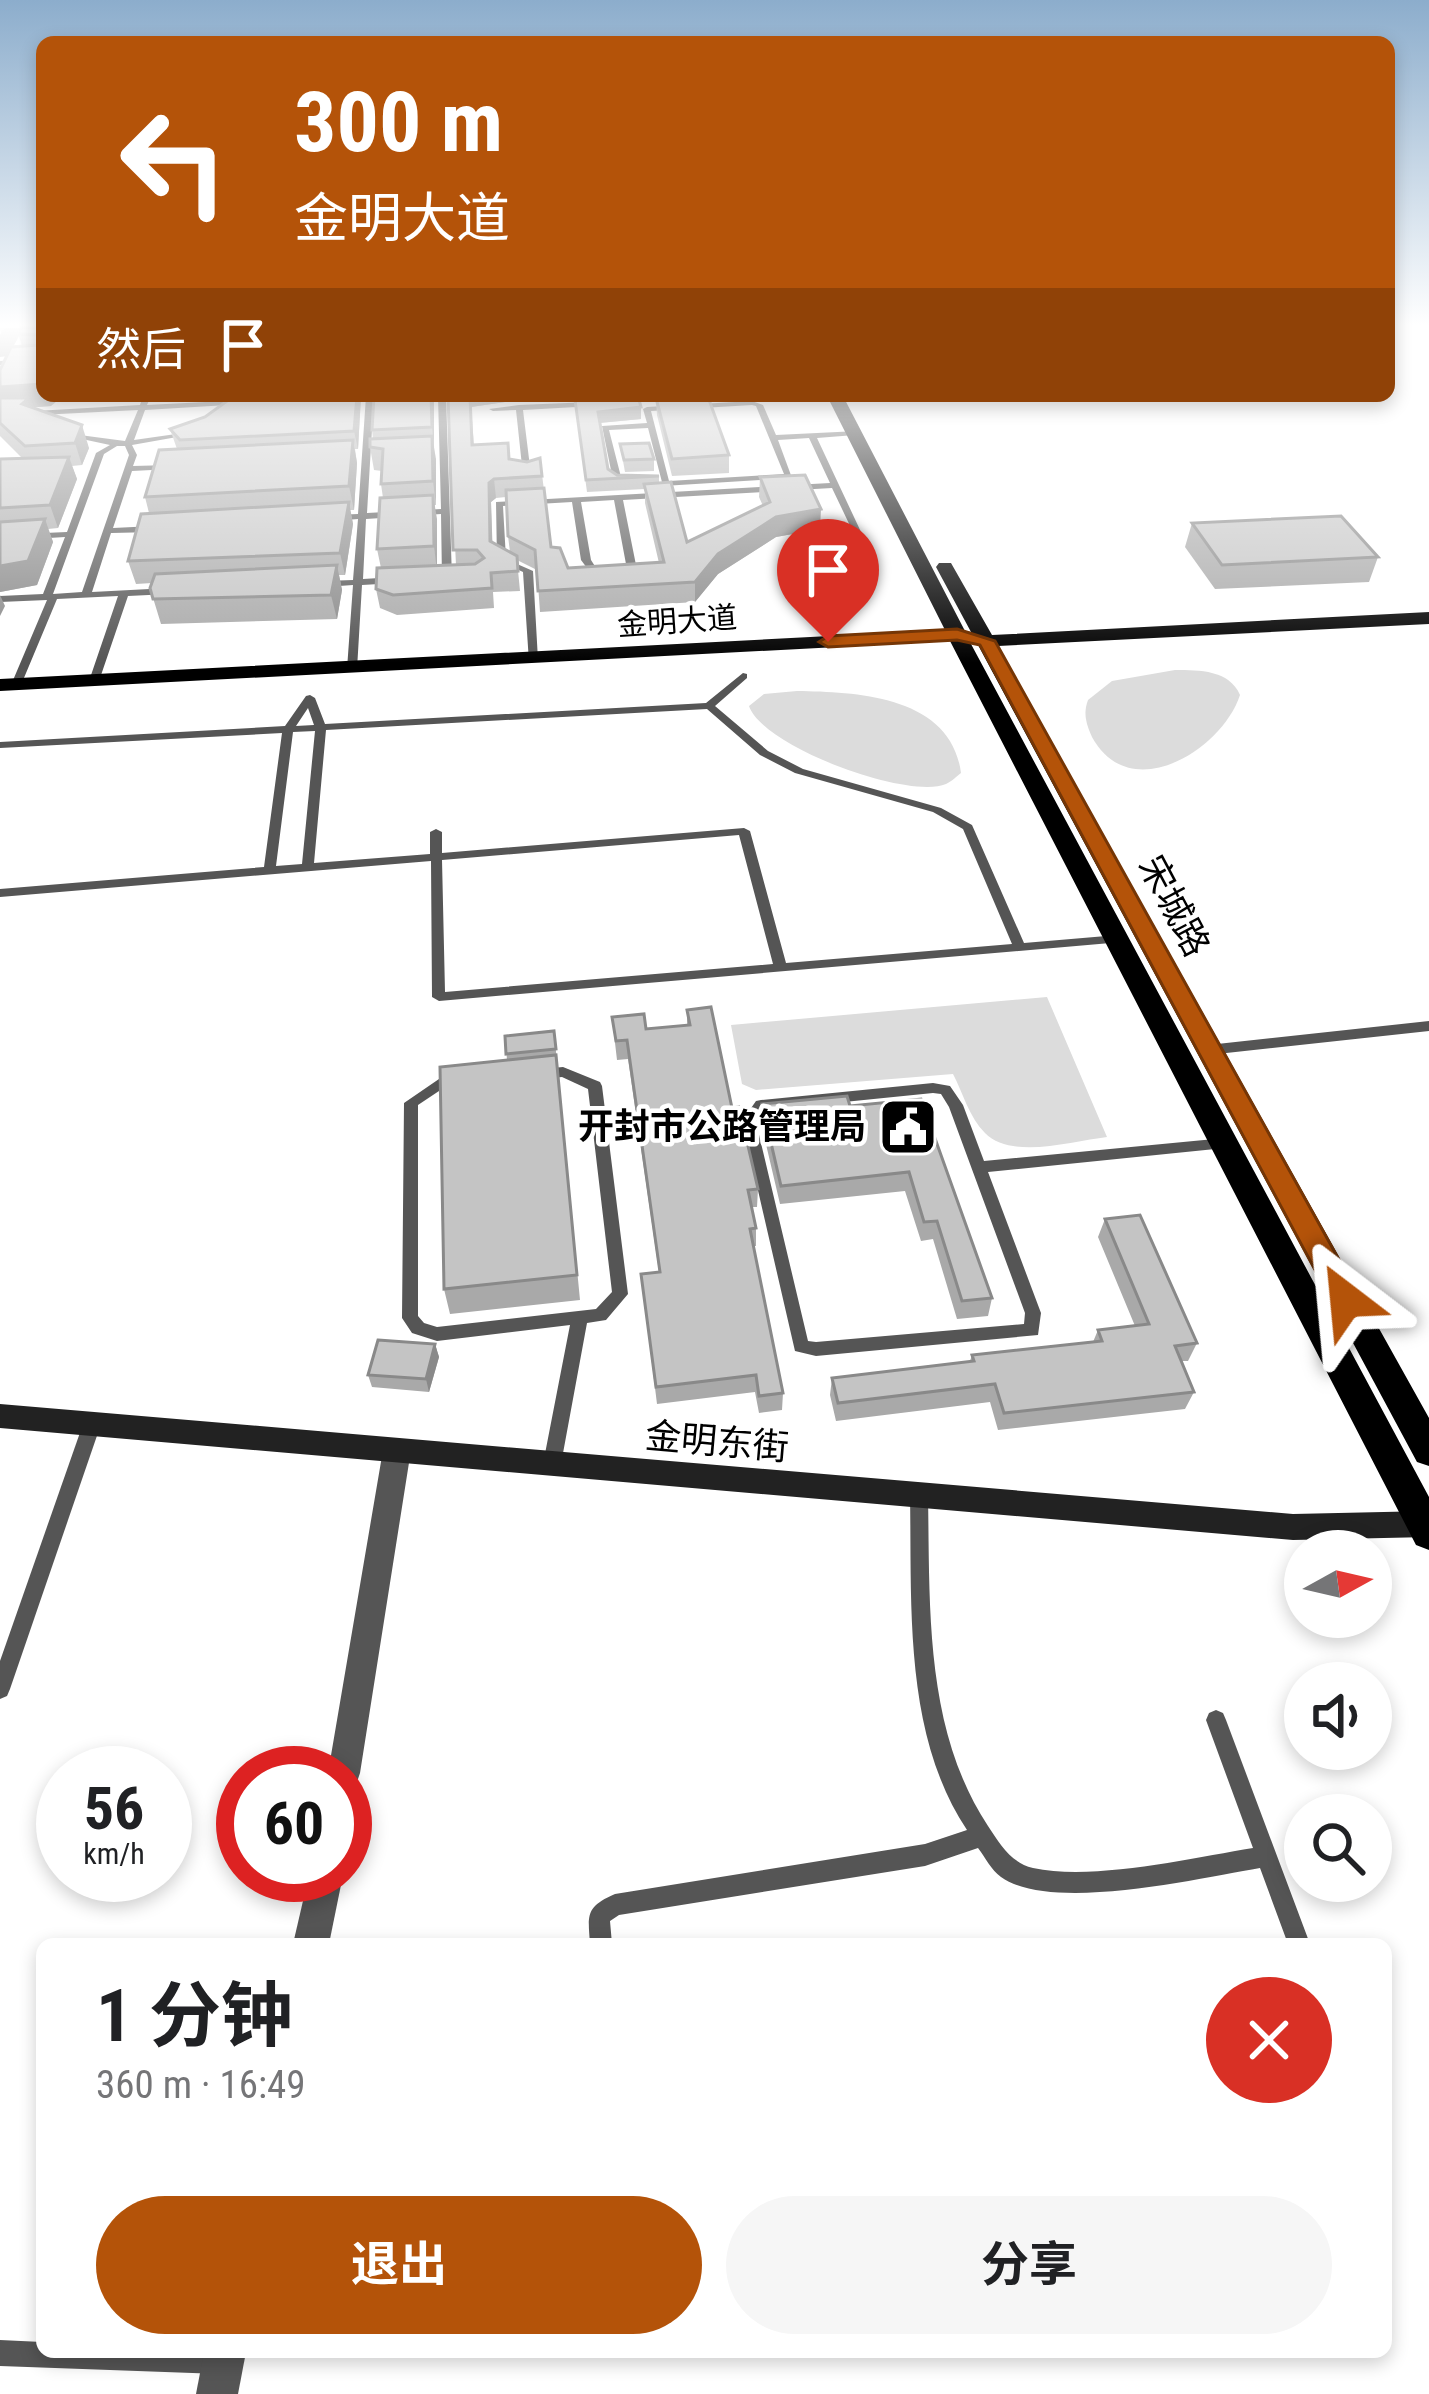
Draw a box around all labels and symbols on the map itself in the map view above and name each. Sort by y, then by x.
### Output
pin [777,519,879,642]
street label: 金明大道 [616,599,738,643]
street label: 宋城路 [1130,848,1218,964]
public building icon: 开封市公路管理局 [877,1096,939,1158]
place label: 开封市公路管理局 [578,1106,866,1148]
position arrow [1283,1237,1409,1363]
street label: 金明东街 [643,1415,791,1469]
north arrow [1284,1530,1392,1638]
speed limit sign: 60 [216,1746,372,1902]

